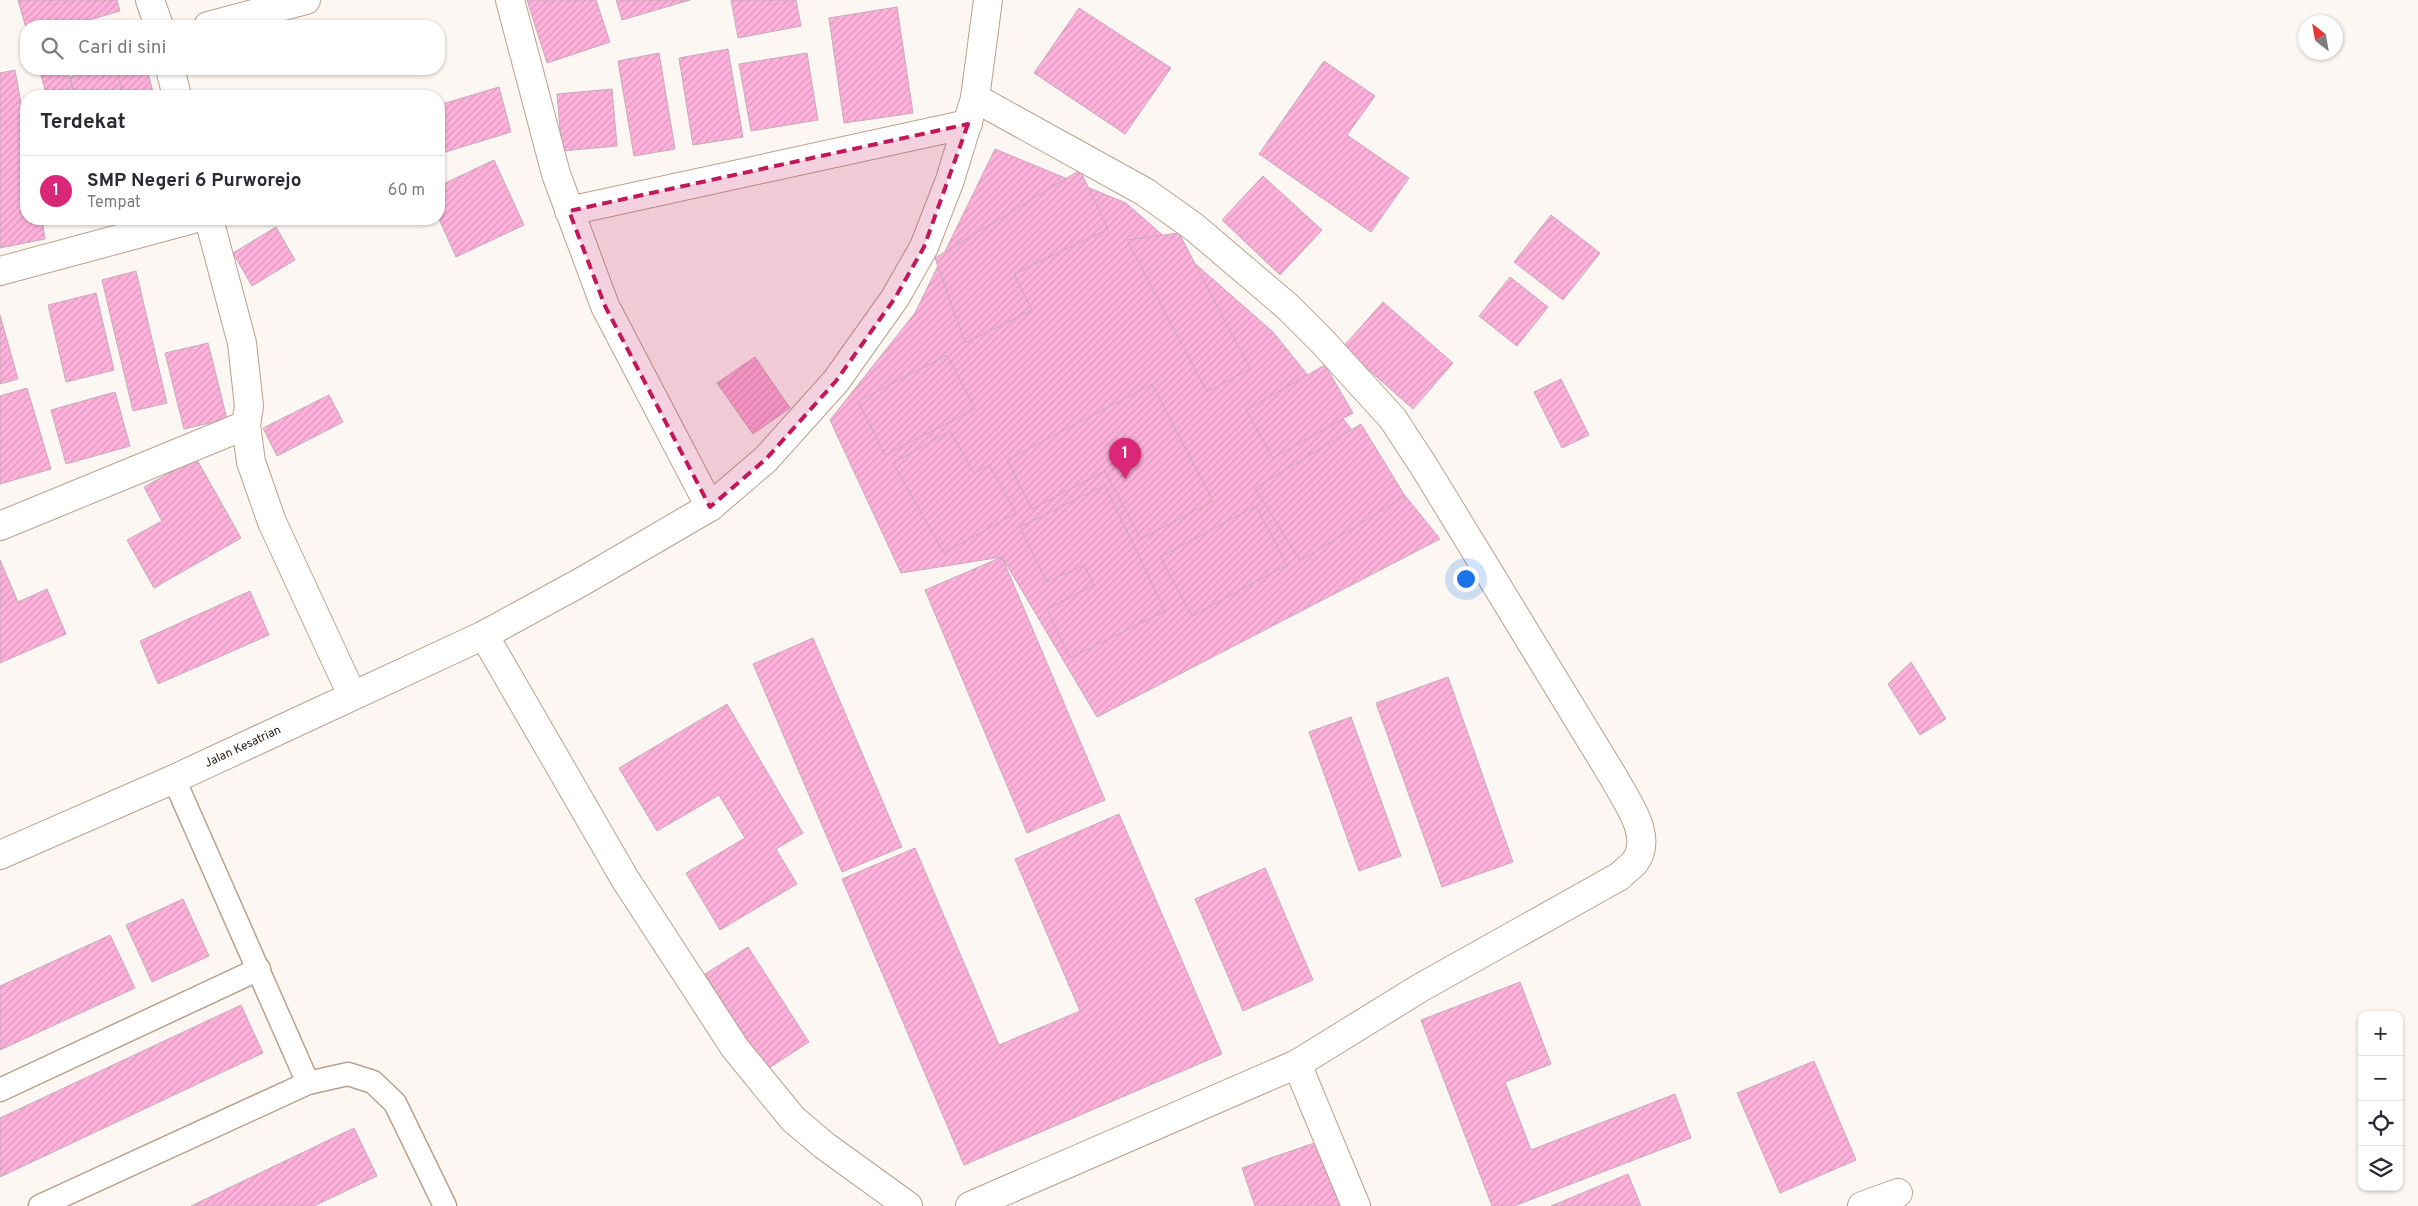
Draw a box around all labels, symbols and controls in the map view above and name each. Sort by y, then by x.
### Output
north arrow [2298,15,2343,60]
search box [20,20,445,75]
icon: search [38,34,66,62]
text: Cari di sini [78,36,166,60]
text: Terdekat [40,109,126,136]
text: SMP Negeri 6 Purworejo [87,169,301,193]
text: 1 [53,181,59,201]
text: 60 m [388,181,425,201]
text: Tempat [87,193,141,213]
pin: 1 [1109,438,1141,479]
your location [1453,566,1479,592]
street label: Jalan Kesatrian [202,722,284,772]
map controls [2358,1011,2403,1191]
button: + [2358,1011,2403,1056]
button: − [2358,1056,2403,1101]
button: locate [2358,1101,2403,1146]
button: layers [2358,1146,2403,1191]

